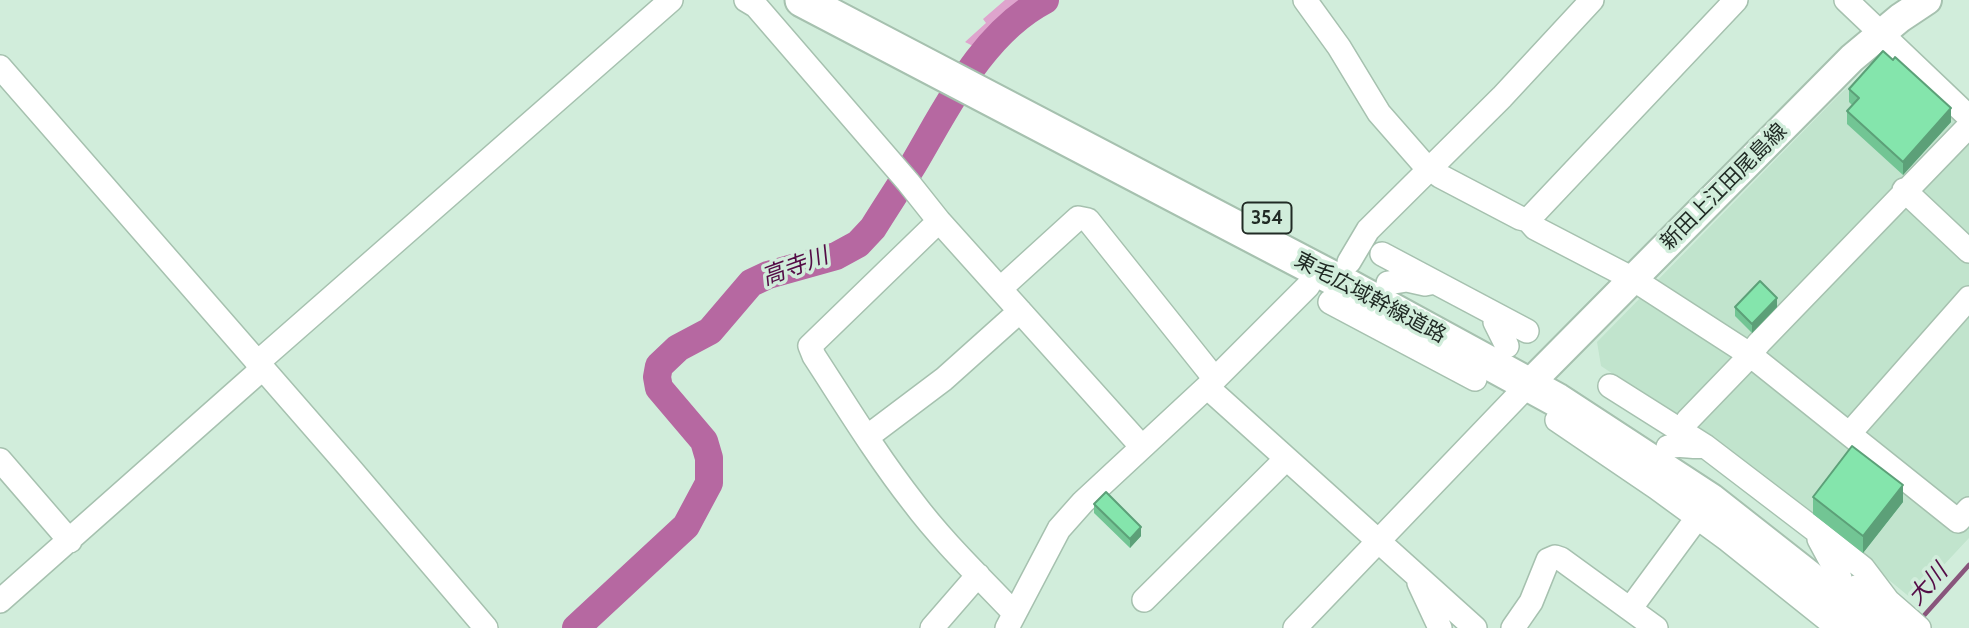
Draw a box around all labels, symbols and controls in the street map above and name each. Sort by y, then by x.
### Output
street label: 新田上江田尾島線 [1656,119,1792,255]
road number: 354 [1242,202,1292,233]
water label: 高寺川 [758,242,832,292]
street label: 東毛広域幹線道路 [1290,247,1450,349]
water label: 大川 [1902,559,1954,611]

